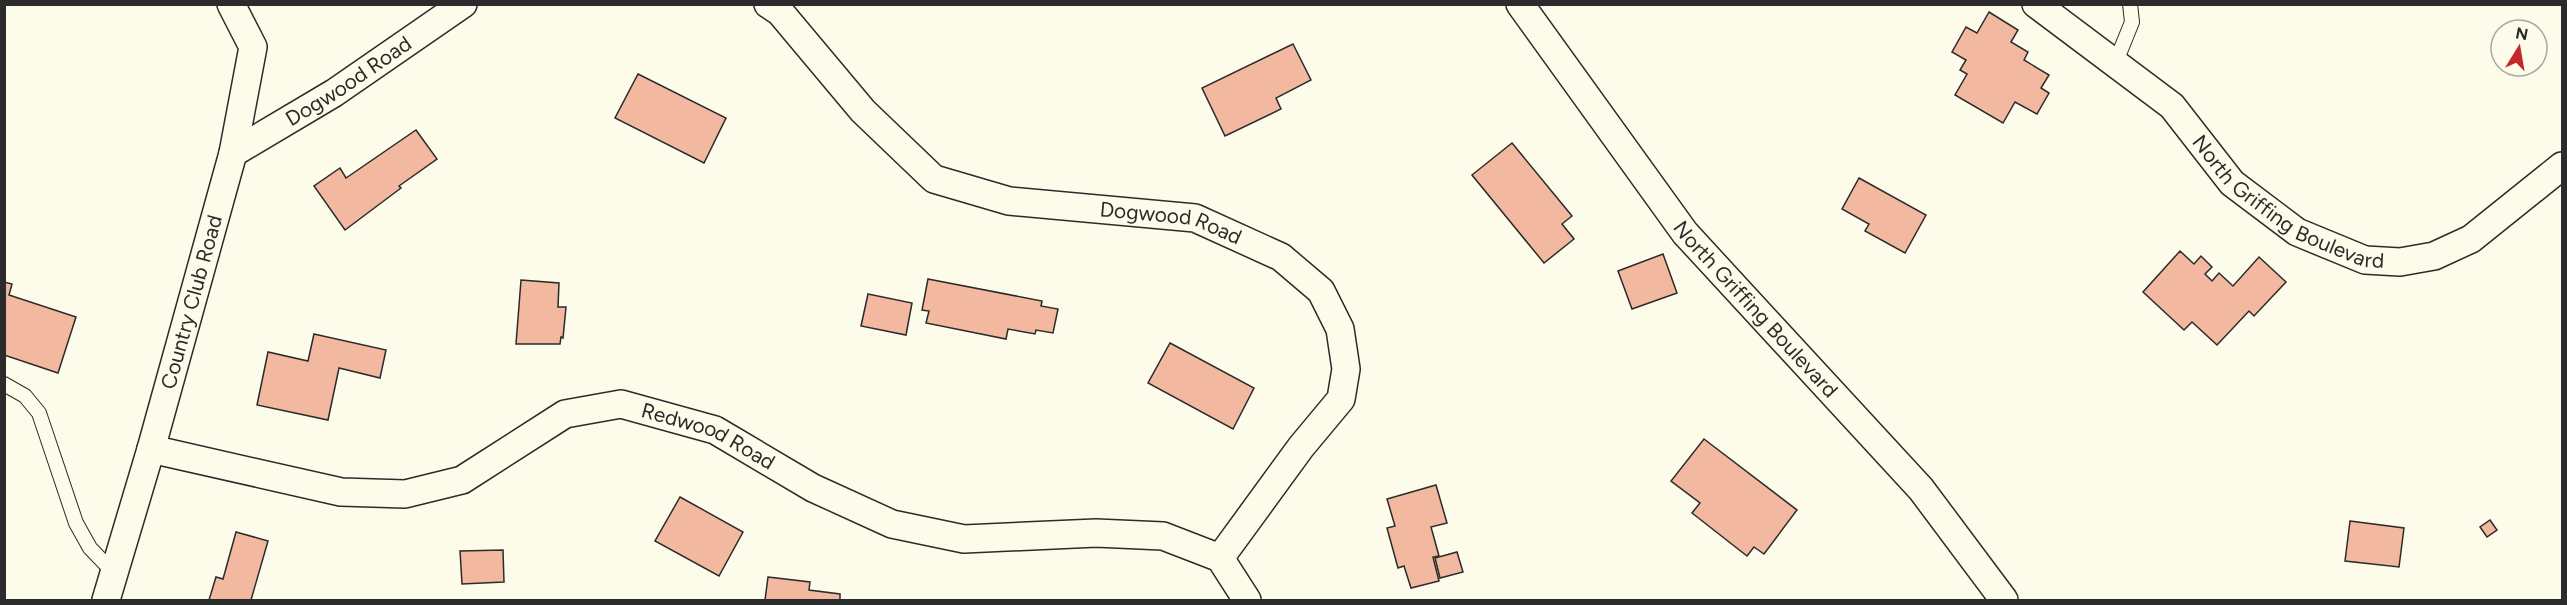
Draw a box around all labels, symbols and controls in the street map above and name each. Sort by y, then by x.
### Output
north arrow [2489,18,2549,78]
text: N [2514,23,2530,44]
street label: Dogwood Road [281,30,416,131]
street label: North Griffing Boulevard [2187,130,2385,273]
street label: Dogwood Road [1099,196,1246,250]
street label: Country Club Road [155,212,227,392]
street label: North Griffing Boulevard [1668,216,1843,402]
street label: Redwood Road [639,397,780,475]

